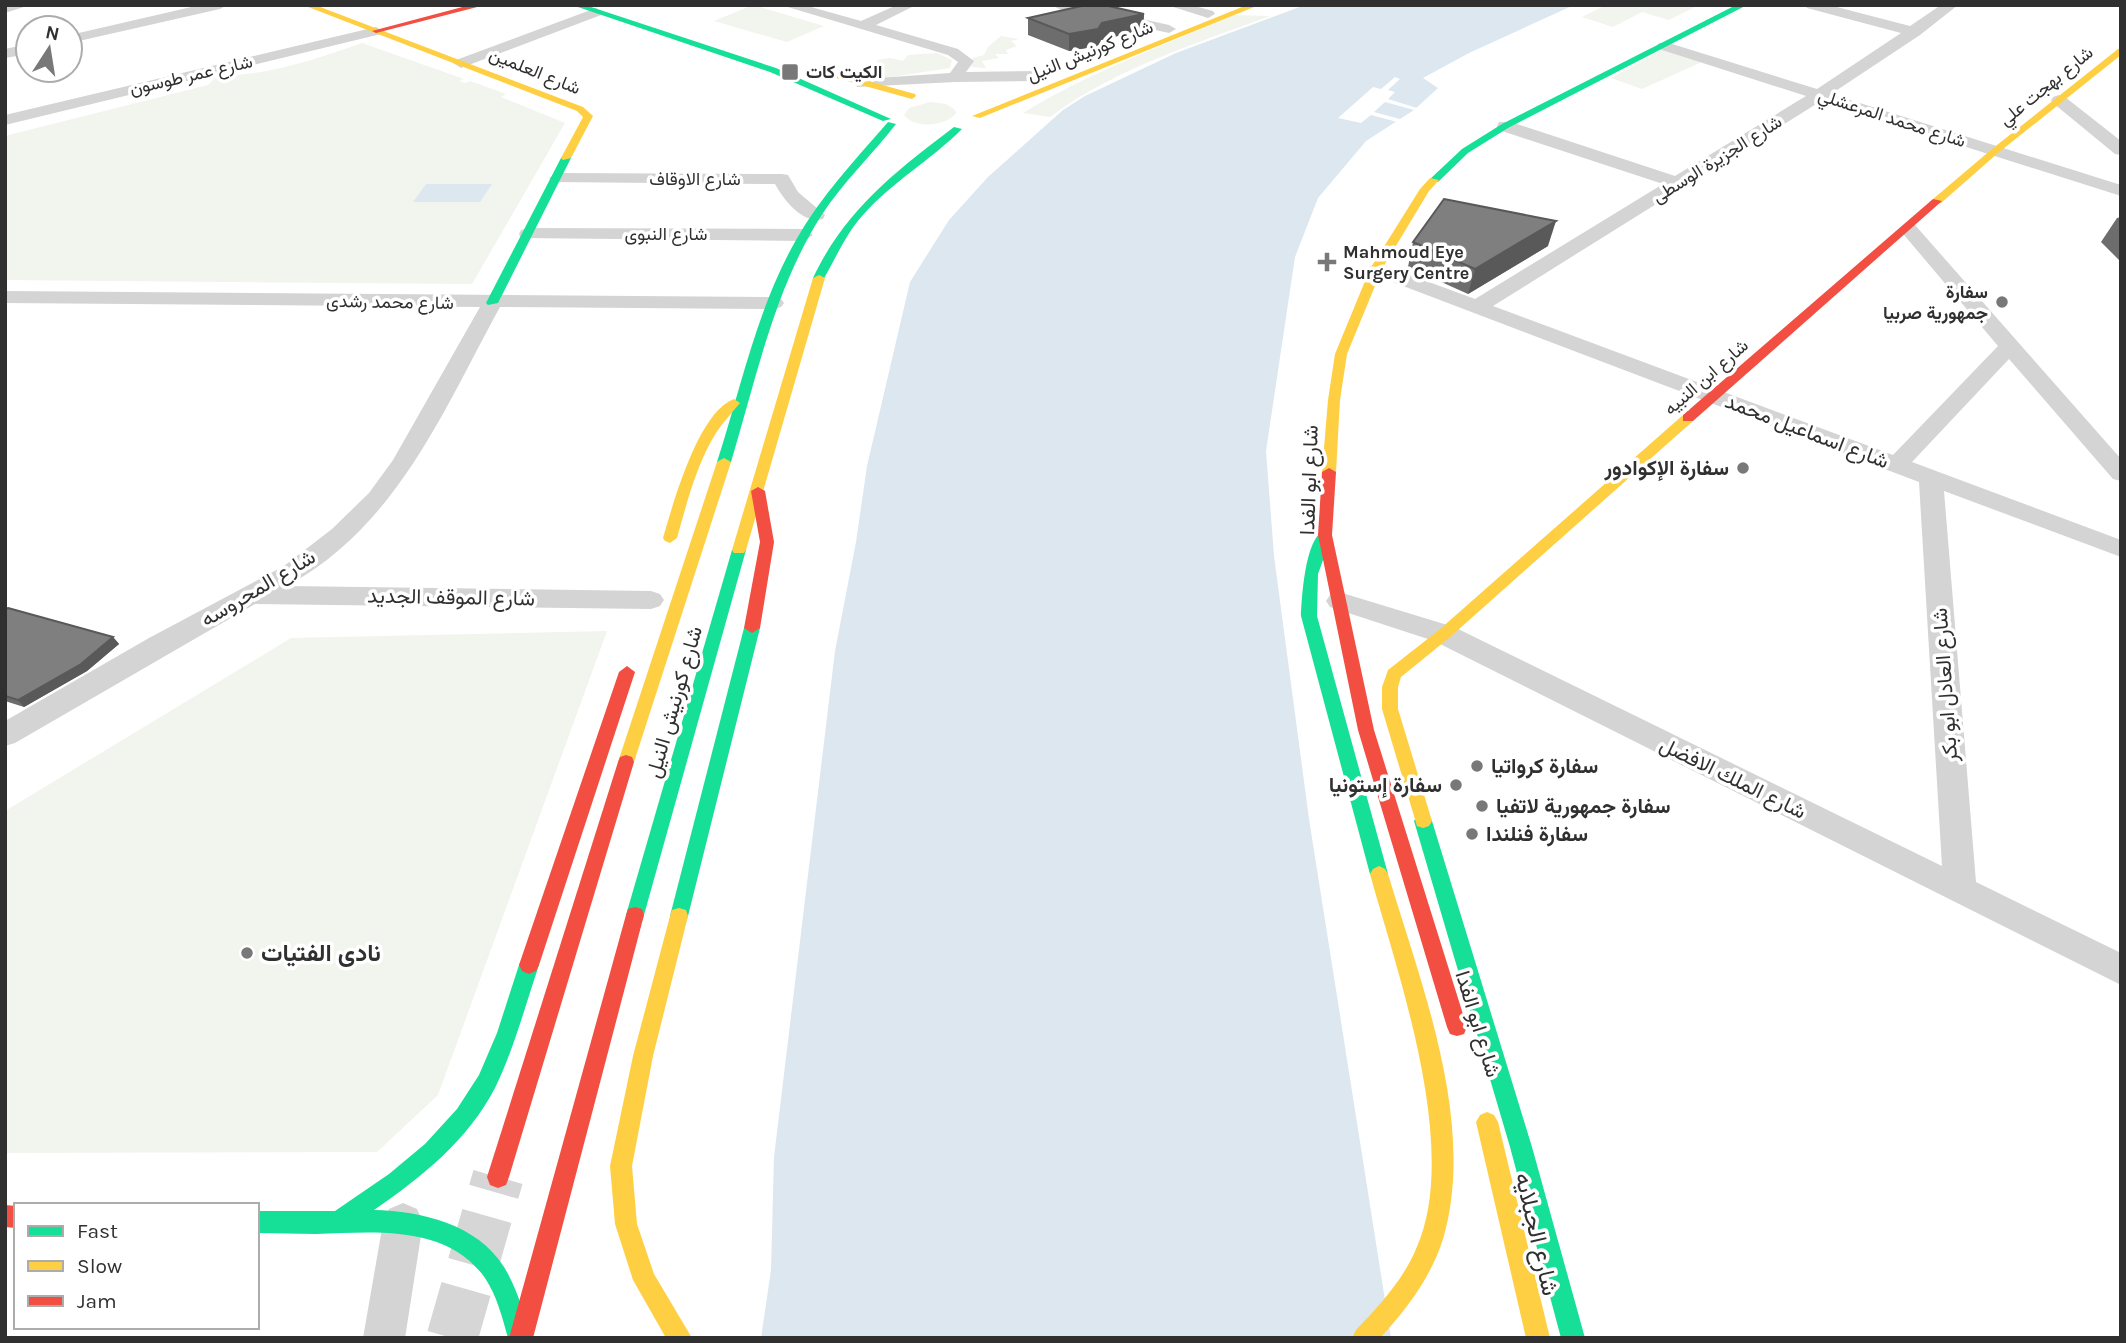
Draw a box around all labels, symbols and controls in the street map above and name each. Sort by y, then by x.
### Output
north arrow [14,14,84,84]
street label: شارع كورنيش النيل [1024,16,1157,87]
text: N [43,21,61,46]
street label: شارع بهجت علي [1994,41,2100,134]
street label: شارع العلمين [486,43,584,100]
street label: شارع عمر طوسون [127,50,255,101]
place label: الکيت کات [806,61,882,83]
marker: الکيت کات [780,62,800,82]
street label: شارع محمد المرعشلي [1814,84,1969,156]
street label: شارع الجزيرة الوسطى [1648,110,1786,209]
street label: شارع الاوقاف [649,168,741,191]
street label: شارع النبوى [625,223,707,246]
place label: Mahmoud Eye Surgery Centre [1343,241,1469,284]
marker: Mahmoud Eye Surgery Centre [1317,252,1337,272]
place label: سفارة جمهورية صربيا [1883,281,1988,324]
street label: شارع محمد رشدى [326,290,454,315]
marker: سفارة جمهورية صربيا [1994,294,2010,310]
street label: شارع ابن النبيه [1659,334,1753,420]
street label: شارع اسماعيل محمد [1721,389,1892,475]
street label: شارع ابو الفدا [1295,425,1325,535]
place label: سفارة الإكوادور [1603,456,1729,482]
marker: سفارة الإكوادور [1735,460,1751,476]
street label: شارع المحروسه [196,544,321,633]
street label: شارع الموقف الجديد [367,584,535,612]
street label: شارع العادل ابو بكر [1928,607,1964,764]
street label: شارع كورنيش النيل [641,623,709,781]
street label: شارع الملك الافضل [1655,732,1810,826]
place label: سفارة كرواتيا [1491,754,1598,779]
marker: سفارة كرواتيا [1469,758,1485,774]
place label: سفارة إستونيا [1329,773,1442,799]
marker: سفارة إستونيا [1448,777,1464,793]
place label: سفارة جمهورية لاتفيا [1496,794,1670,819]
marker: سفارة جمهورية لاتفيا [1474,798,1490,814]
place label: سفارة فنلندا [1486,822,1588,847]
marker: سفارة فنلندا [1464,826,1480,842]
place label: نادى الفتيات [261,939,381,967]
marker: نادى الفتيات [239,945,255,961]
street label: شارع ابو الفدا [1449,968,1506,1081]
street label: شارع الجبلايه [1507,1170,1565,1299]
legend [14,1203,259,1329]
text: Fast [77,1219,118,1243]
text: Slow [77,1254,122,1278]
text: Jam [77,1289,117,1313]

